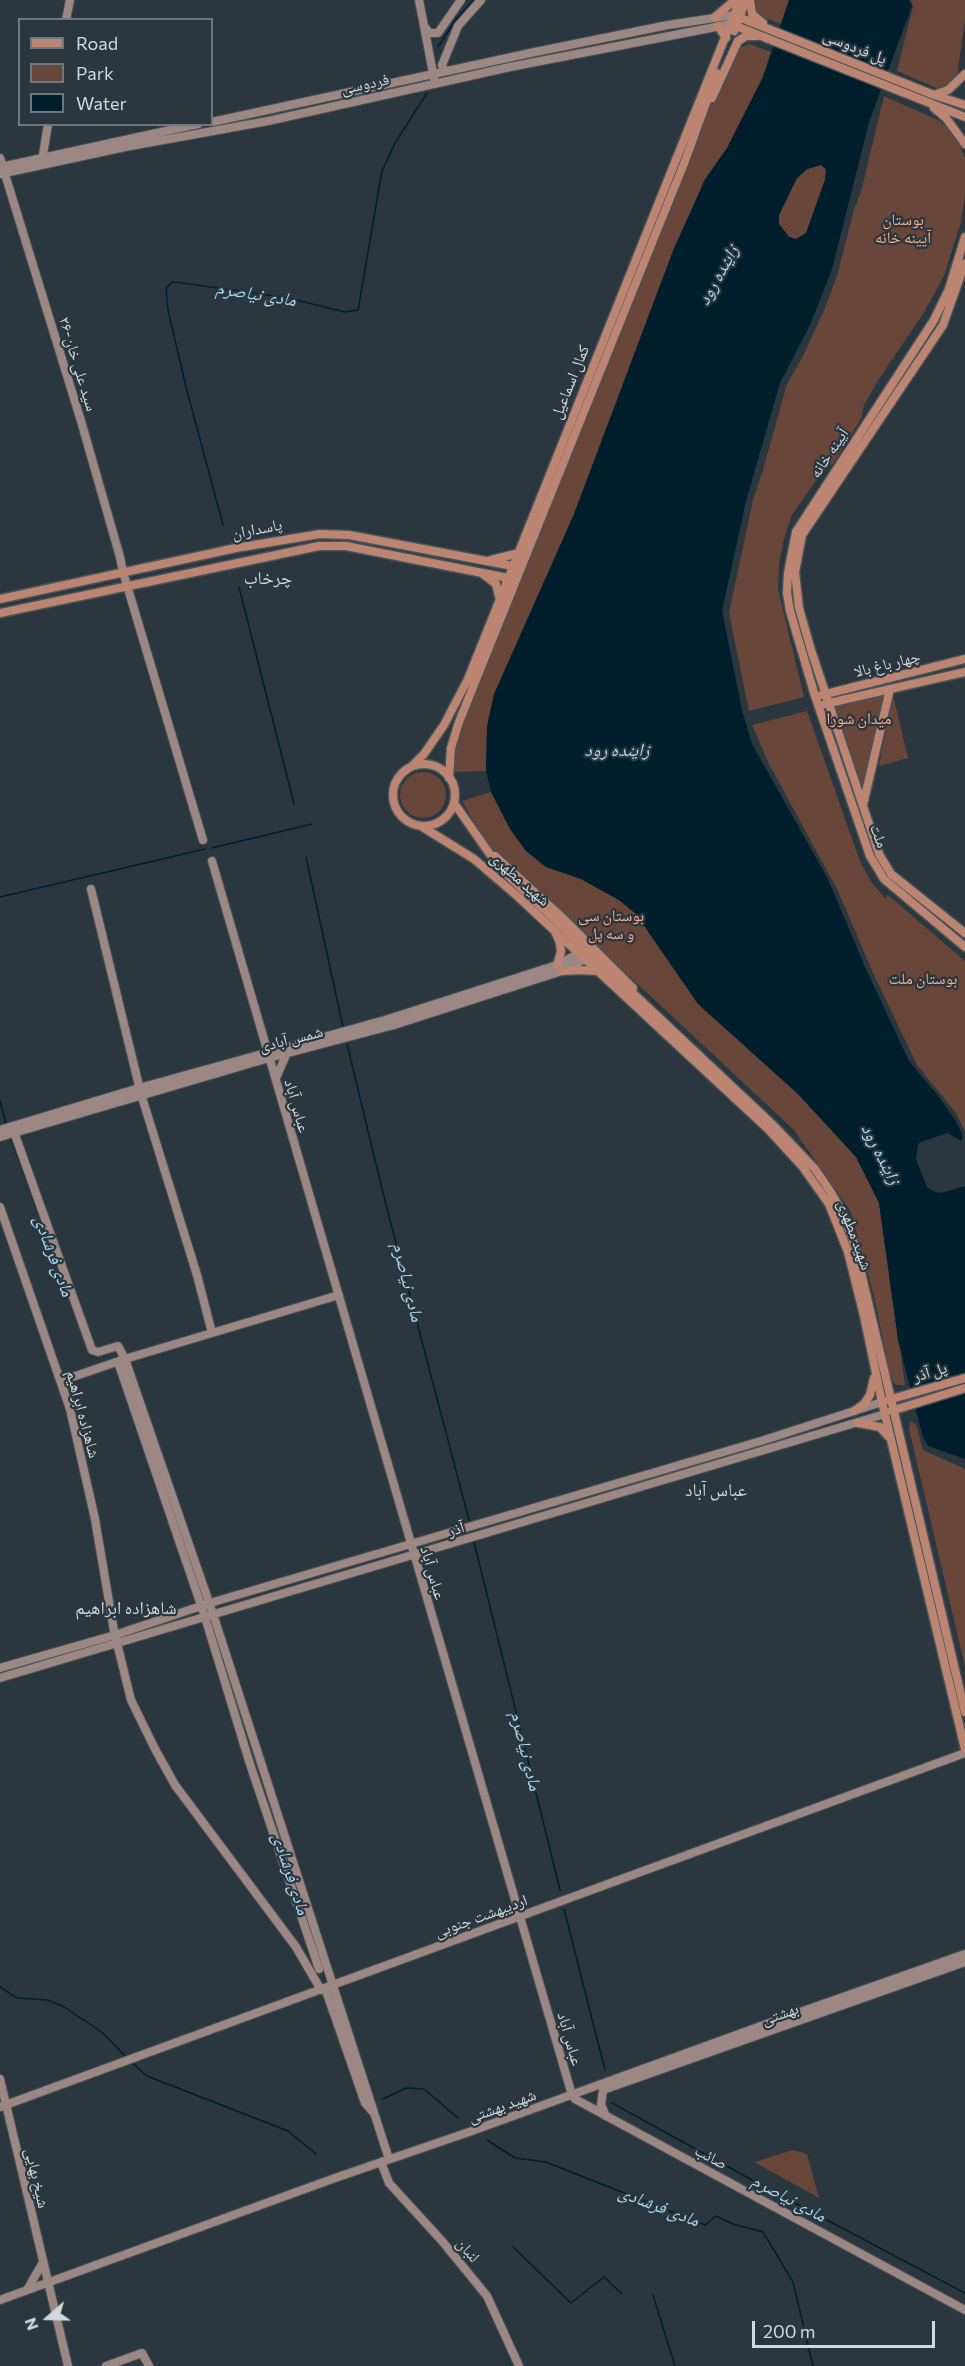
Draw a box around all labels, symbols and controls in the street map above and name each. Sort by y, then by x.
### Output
legend [18,18,213,126]
street label: پل فردوسی [820,26,890,68]
text: Road [76,32,118,54]
text: Park [76,62,114,84]
street label: فردوسی [339,70,391,98]
text: Water [76,92,127,114]
park label: بوستان آیینه خانه [875,210,931,248]
water label: زاینده رود [693,241,743,309]
water label: مادی نیاصرم [214,277,298,311]
street label: ۲۶-سید علی خان [55,314,101,414]
street label: کمال اسماعیل [546,342,594,422]
street label: آیینه خانه [805,424,853,482]
street label: پاسداران [230,515,284,543]
district label: چرخاب [244,567,292,589]
street label: چهار باغ بالا [852,647,922,681]
park label: میدان شورا [827,709,891,729]
water label: زاینده رود [585,739,649,761]
street label: ملت [866,821,892,851]
street label: شهید مطهری [486,848,554,910]
park label: بوستان سی و سه پل [578,906,644,944]
park label: بوستان ملت [889,969,957,989]
street label: شمس آبادی [257,1022,325,1056]
street label: عباس آباد [280,1077,314,1135]
water label: زاینده رود [857,1120,905,1188]
street label: شهید مطهری [834,1197,876,1273]
water label: مادی فرشادی [29,1213,79,1299]
water label: مادی نیاصرم [388,1240,428,1324]
street label: پل آذر [911,1358,949,1386]
street label: شاهزاده ابراهیم [62,1368,104,1460]
district label: عباس آباد [685,1479,747,1501]
street label: آذر [445,1517,467,1541]
street label: عباس آباد [416,1544,450,1602]
district label: شاهزاده ابراهیم [75,1597,177,1619]
water label: مادی نیاصرم [506,1709,546,1793]
water label: مادی فرشادی [268,1830,314,1918]
street label: اردیبهشت جنوبی [432,1890,530,1942]
street label: بهشتی [759,1999,801,2029]
street label: عباس آباد [553,2010,587,2068]
street label: شهید بهشتی [465,2085,539,2127]
street label: صائب [691,2141,731,2173]
street label: شیخ بهایی [21,2146,53,2210]
water label: مادی نیاصرم [748,2169,830,2227]
water label: مادی فرشادی [616,2181,702,2231]
street label: لنبان [452,2234,484,2266]
north arrow [18,2288,78,2348]
scale bar [755,2309,938,2347]
text: N [20,2315,42,2333]
text: 200 m [763,2320,816,2342]

